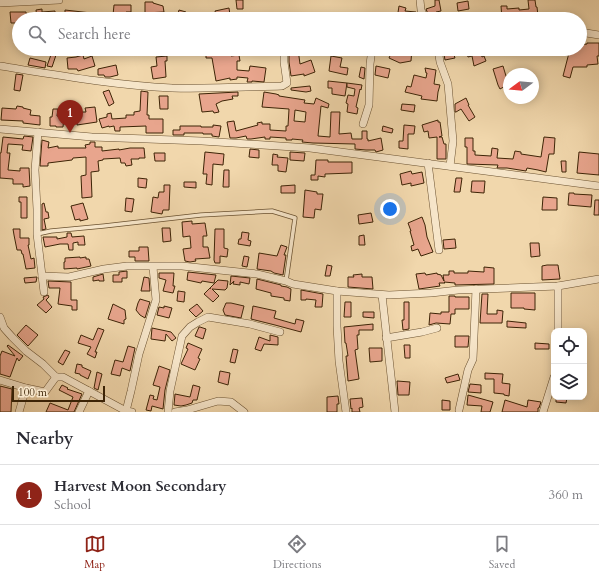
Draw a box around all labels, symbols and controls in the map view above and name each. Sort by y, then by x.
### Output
search box [12,12,587,56]
icon: search [26,23,48,45]
text: Search here [58,24,131,44]
north arrow [503,68,539,104]
pin: 1 [57,100,83,133]
your location [380,199,400,219]
map controls [551,328,587,400]
button: locate [551,328,587,364]
button: layers [551,364,587,400]
scale bar [12,384,105,403]
text: 100 m [18,385,47,400]
text: Nearby [16,427,73,450]
text: Harvest Moon Secondary [54,476,227,496]
text: 1 [26,486,32,504]
text: 360 m [549,486,583,504]
text: School [54,496,91,514]
tab: Map [84,533,106,572]
tab: Directions [273,533,321,572]
tab: Saved [489,533,515,572]

